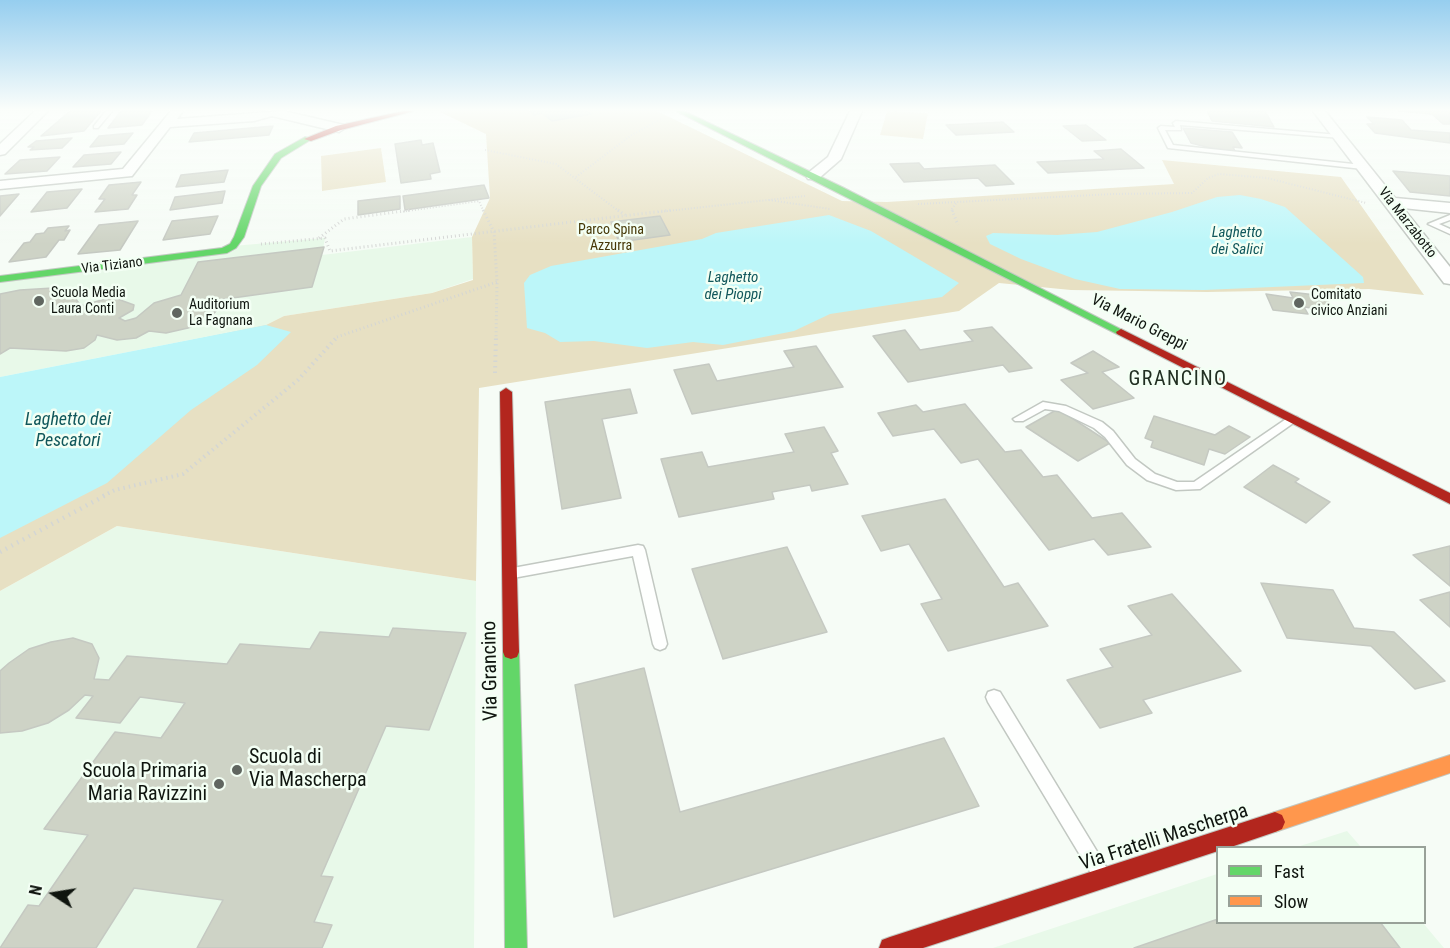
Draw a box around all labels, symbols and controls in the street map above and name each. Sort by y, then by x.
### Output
street label: Via Marzabotto [1374,185,1440,261]
park label: Parco Spina Azzurra [578,222,644,255]
water label: Laghetto dei Salici [1211,224,1263,259]
street label: Via Tiziano [81,254,143,278]
water label: Laghetto dei Pioppi [704,269,762,304]
place label: Scuola Media Laura Conti [51,285,126,318]
place label: Comitato civico Anziani [1311,287,1388,320]
street label: Via Mario Greppi [1088,291,1190,355]
marker: Scuola Media Laura Conti [32,294,46,308]
marker: Comitato civico Anziani [1292,296,1306,310]
place label: Auditorium La Fagnana [189,297,253,330]
marker: Auditorium La Fagnana [170,306,184,320]
district label: GRANCINO [1128,368,1228,392]
water label: Laghetto dei Pescatori [25,409,111,452]
street label: Via Grancino [478,621,504,721]
place label: Scuola di Via Mascherpa [249,746,367,793]
place label: Scuola Primaria Maria Ravizzini [82,760,207,807]
marker: Scuola di Via Mascherpa [230,763,244,777]
marker: Scuola Primaria Maria Ravizzini [212,777,226,791]
street label: Via Fratelli Mascherpa [1077,799,1251,877]
legend [1216,846,1426,924]
text: Fast [1274,861,1305,882]
north arrow [24,864,84,924]
text: N [26,883,46,897]
text: Slow [1274,891,1308,912]

